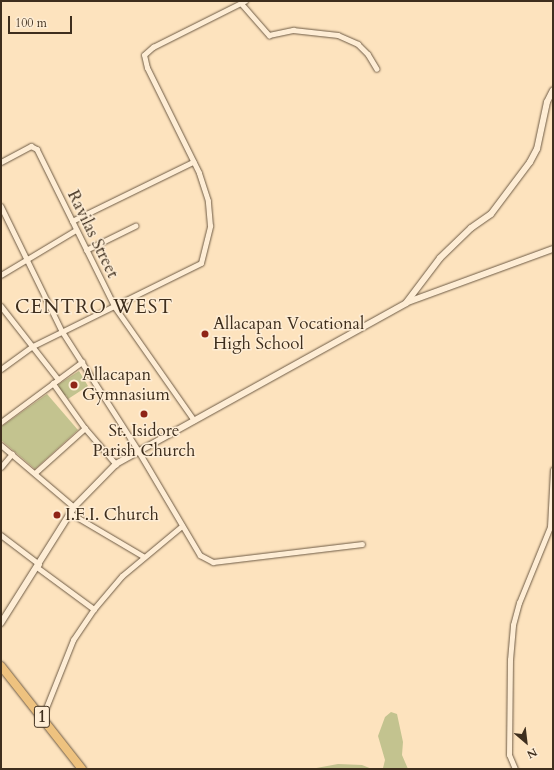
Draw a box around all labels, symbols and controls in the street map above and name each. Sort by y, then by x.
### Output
scale bar [10,8,74,34]
text: 100 m [15,15,47,31]
street label: Ravilas Street [63,187,123,281]
district label: CENTRO WEST [15,297,173,319]
place label: Allacapan Vocational High School [213,314,364,354]
marker: Allacapan Vocational High School [200,329,210,339]
place label: Allacapan Gymnasium [82,365,170,405]
marker: Allacapan Gymnasium [69,380,79,390]
marker: St. Isidore Parish Church [139,409,149,419]
place label: St. Isidore Parish Church [93,421,195,461]
place label: I.F.I. Church [65,505,159,525]
marker: I.F.I. Church [52,510,62,520]
road number: 1 [33,703,51,731]
north arrow [506,722,546,762]
text: N [524,744,540,762]

